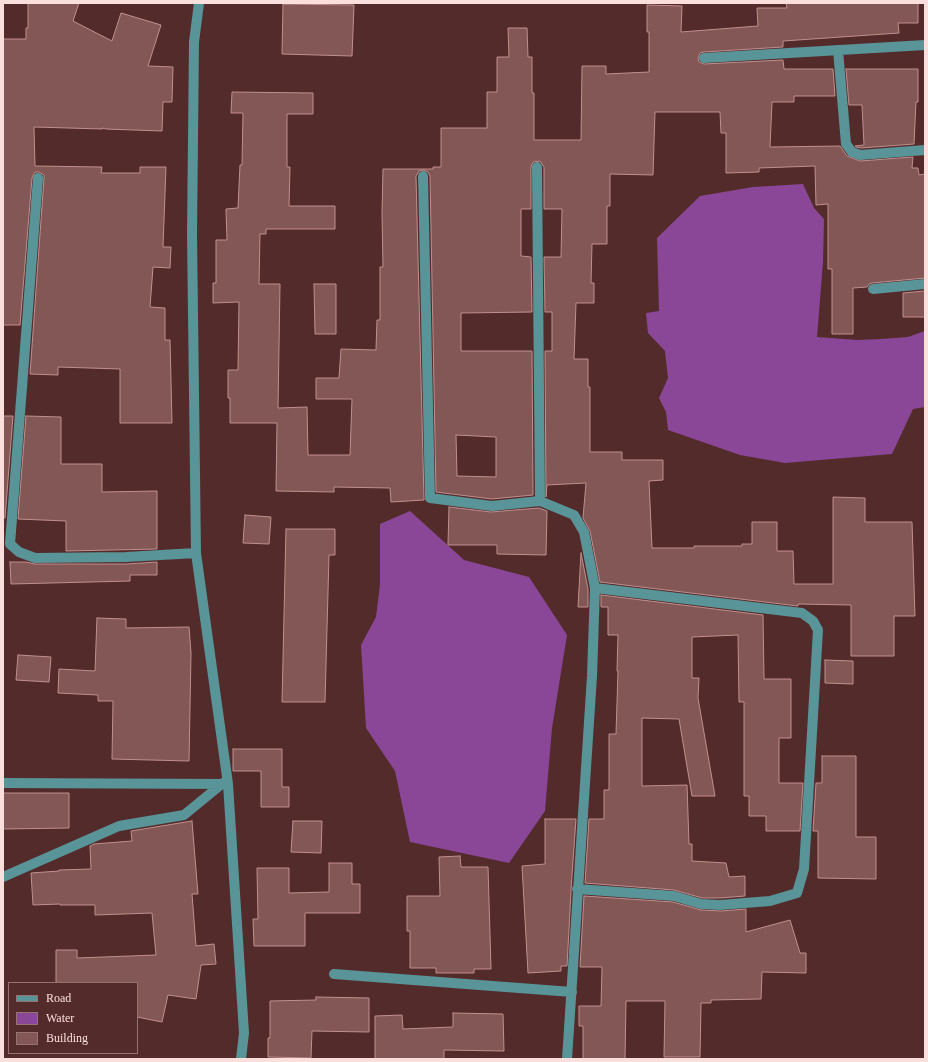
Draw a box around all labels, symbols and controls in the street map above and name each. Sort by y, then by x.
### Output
legend [8,982,138,1054]
text: Road [46,991,71,1005]
text: Water [46,1011,74,1025]
text: Building [46,1031,88,1045]

